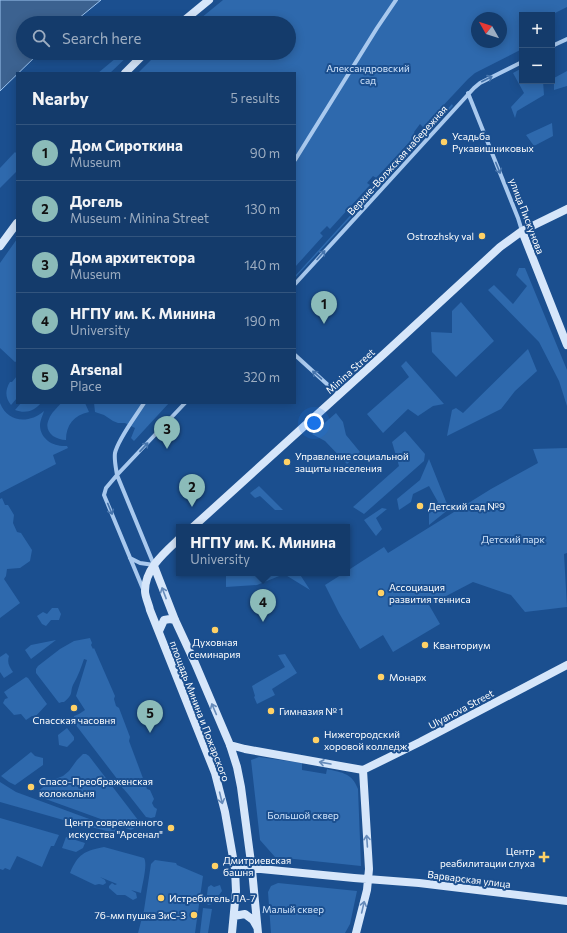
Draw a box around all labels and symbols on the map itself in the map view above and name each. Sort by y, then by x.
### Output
north arrow [471,12,507,48]
park label: Александровский сад [326,62,410,86]
one-way arrow [481,75,493,83]
street label: Верхне-Волжская набережная [344,103,450,217]
place label: Усадьба Рукавишниковых [452,130,534,154]
marker: Усадьба Рукавишниковых [439,137,449,147]
one-way arrow [495,162,503,174]
street label: улица Пискунова [507,176,547,256]
place label: Ostrozhsky val [407,230,474,242]
marker: Ostrozhsky val [477,231,487,241]
one-way arrow [317,250,326,260]
pin: 1 [311,291,337,324]
street label: Minina Street [323,346,377,396]
one-way arrow [312,370,322,379]
your location [304,413,324,433]
pin: 3 [154,416,180,449]
one-way arrow [139,442,149,452]
place label: Управление социальной защиты населения [295,450,409,474]
marker: Управление социальной защиты населения [282,457,292,467]
pin: 2 [179,474,205,507]
place label: Детский сад №9 [428,500,505,512]
marker: Детский сад №9 [415,501,425,511]
one-way arrow [106,502,114,514]
park label: Детский парк [481,533,545,545]
place label: Ассоциация развития тенниса [389,581,471,605]
one-way arrow [160,587,168,599]
marker: Ассоциация развития тенниса [376,588,386,598]
pin: 4 [250,589,276,622]
marker: Духовная семинария [210,625,220,635]
place label: Духовная семинария [190,636,240,660]
street label: площадь Минина и Пожарского [168,639,232,783]
place label: Кванториум [433,639,490,651]
marker: Кванториум [420,640,430,650]
place label: Монарх [389,671,427,683]
marker: Монарх [376,672,386,682]
street label: Ulyanova Street [426,687,496,731]
pin: 5 [137,700,163,733]
marker: Спасская часовня [69,703,79,713]
one-way arrow [210,703,218,715]
place label: Гимназия № 1 [279,705,343,717]
marker: Гимназия № 1 [266,706,276,716]
place label: Спасская часовня [33,714,116,726]
place label: Нижегородский хоровой колледж [324,728,408,752]
marker: Нижегородский хоровой колледж [311,735,321,745]
one-way arrow [319,759,332,767]
place label: Спасо-Преображенская колокольня [39,775,153,799]
marker: Спасо-Преображенская колокольня [26,782,36,792]
one-way arrow [218,792,226,805]
park label: Большой сквер [267,809,339,821]
place label: Центр современного искусства "Арсенал" [65,816,163,840]
marker: Центр современного искусства "Арсенал" [166,823,176,833]
one-way arrow [364,835,371,848]
place label: Центр реабилитации слуха [440,845,535,869]
marker: Центр реабилитации слуха [538,851,550,863]
place label: Дмитриевская башня [223,854,291,878]
marker: Дмитриевская башня [210,861,220,871]
street label: Варварская улица [427,868,511,890]
place label: Истребитель ЛА-7 [169,892,256,904]
marker: Истребитель ЛА-7 [156,893,166,903]
one-way arrow [360,900,368,913]
park label: Малый сквер [262,903,324,915]
place label: 76-мм пушка ЗиС-3 [95,909,186,921]
marker: 76-мм пушка ЗиС-3 [189,910,199,920]

